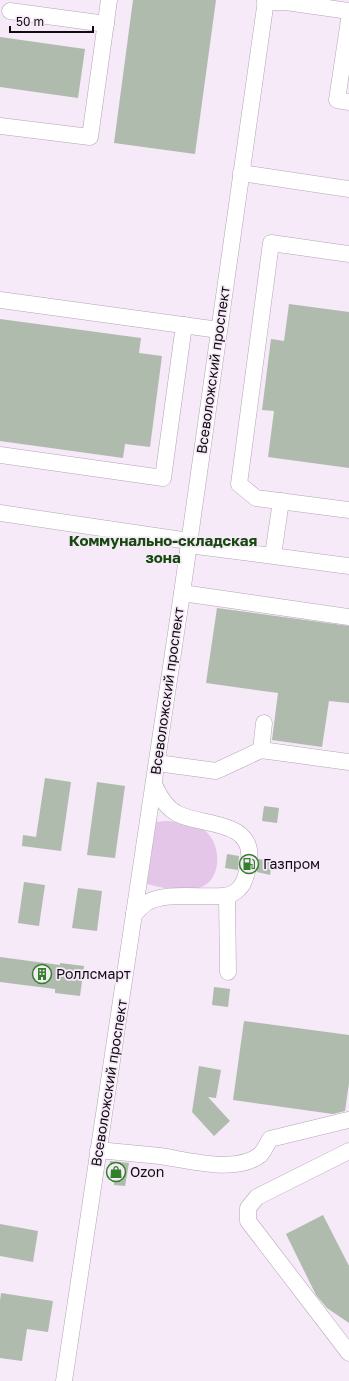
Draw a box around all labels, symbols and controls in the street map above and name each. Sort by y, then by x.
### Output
scale bar [10,8,93,34]
text: 50 m [16,14,44,29]
street label: Всеволожский проспект [192,285,233,455]
district label: Коммунально-складская зона [69,531,257,566]
street label: Всеволожский проспект [146,606,187,776]
fuel station icon: Газпром [238,853,260,875]
place label: Газпром [263,855,320,872]
building icon: Роллсмарт [31,963,53,985]
place label: Роллсмарт [56,965,131,982]
street label: Всеволожский проспект [87,998,130,1168]
shop icon: Ozon [105,1161,127,1183]
place label: Ozon [130,1163,164,1180]

